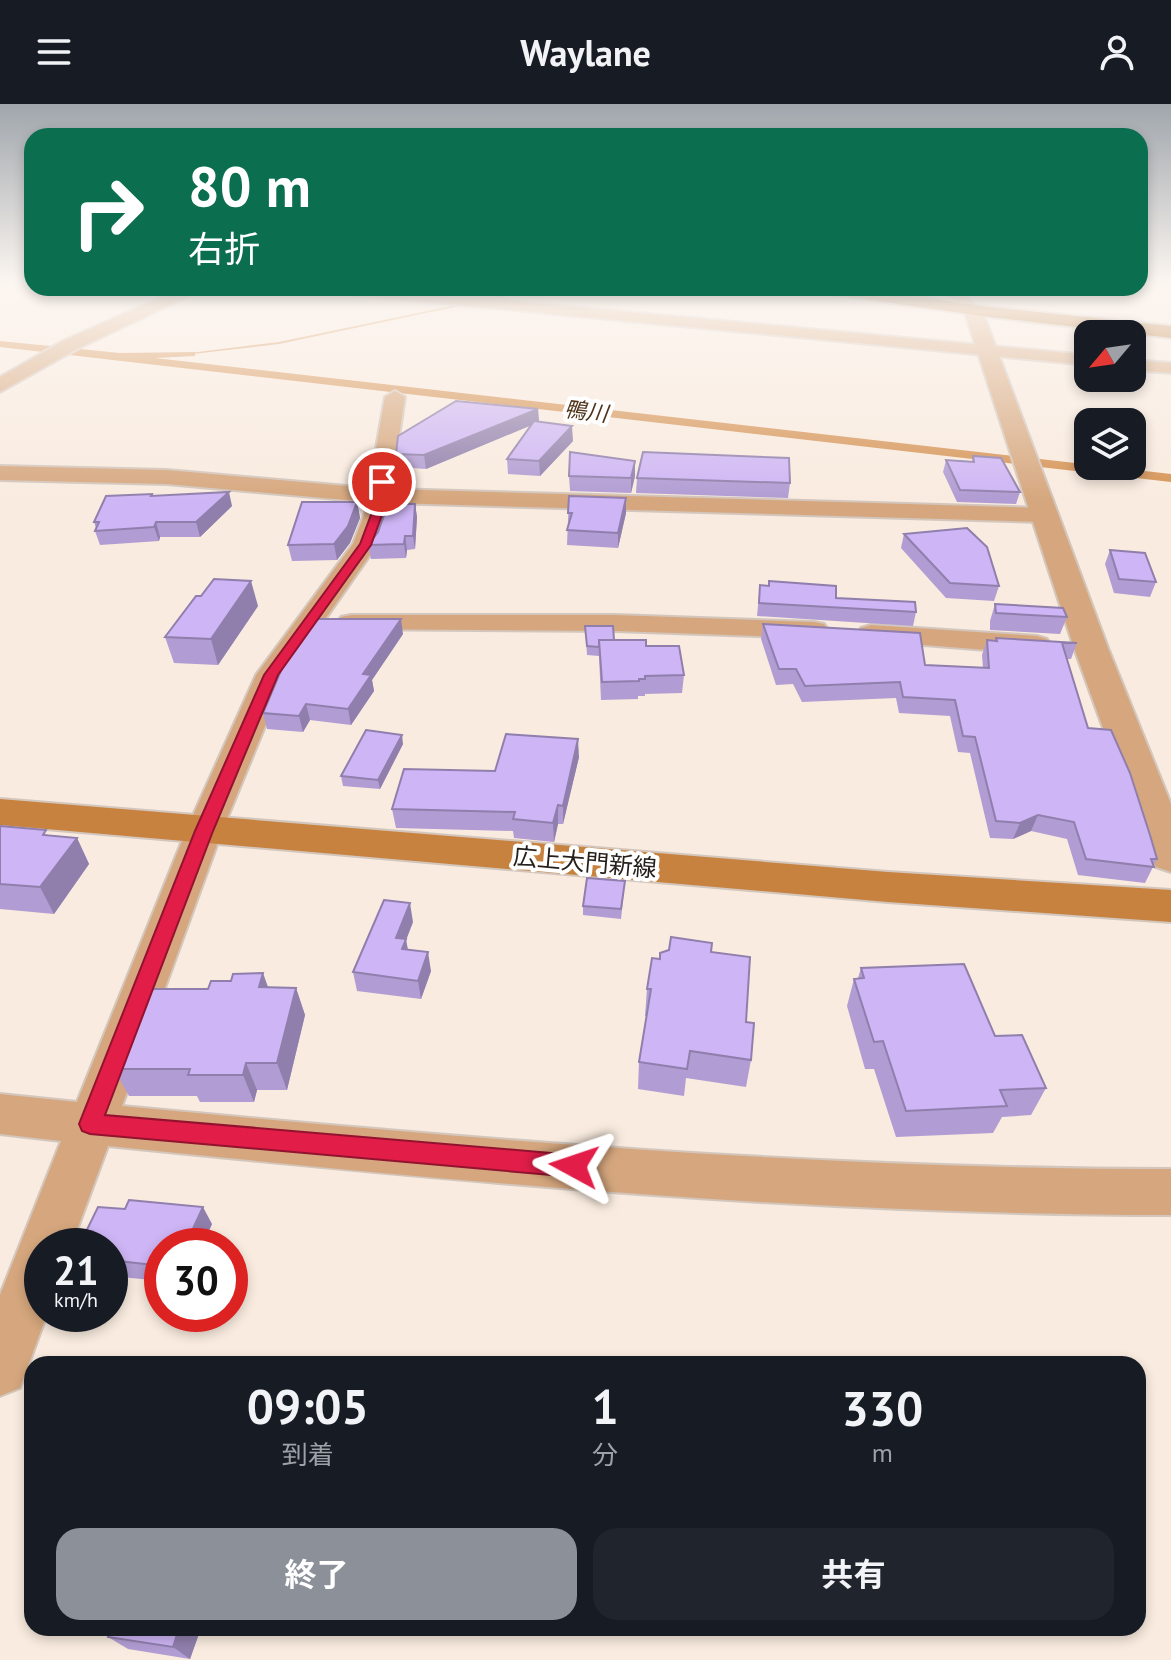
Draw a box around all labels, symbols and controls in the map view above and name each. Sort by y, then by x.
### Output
text: Waylane [520,29,651,76]
icon: menu [32,30,76,74]
icon: person [1095,30,1139,74]
text: 80 m [188,150,311,222]
icon: right [56,160,160,264]
text: 右折 [188,225,260,272]
north arrow [1074,320,1146,392]
map controls [1074,320,1146,480]
water label: 鴨川 [562,394,612,428]
button: layers [1074,408,1146,480]
pin [348,448,416,516]
icon: arrive [360,460,404,504]
street label: 広上大門新線 [512,840,658,884]
position arrow [532,1124,616,1208]
speed limit sign: 30 [144,1228,248,1332]
text: 21 [53,1244,99,1296]
text: km/h [54,1287,98,1313]
text: 09:05 [247,1375,369,1437]
text: 1 [591,1375,619,1437]
text: 330 [841,1377,923,1439]
text: m [872,1436,893,1469]
text: 到着 [282,1438,334,1471]
text: 分 [592,1438,618,1471]
button: 終了 [56,1528,577,1620]
button: 共有 [593,1528,1114,1620]

